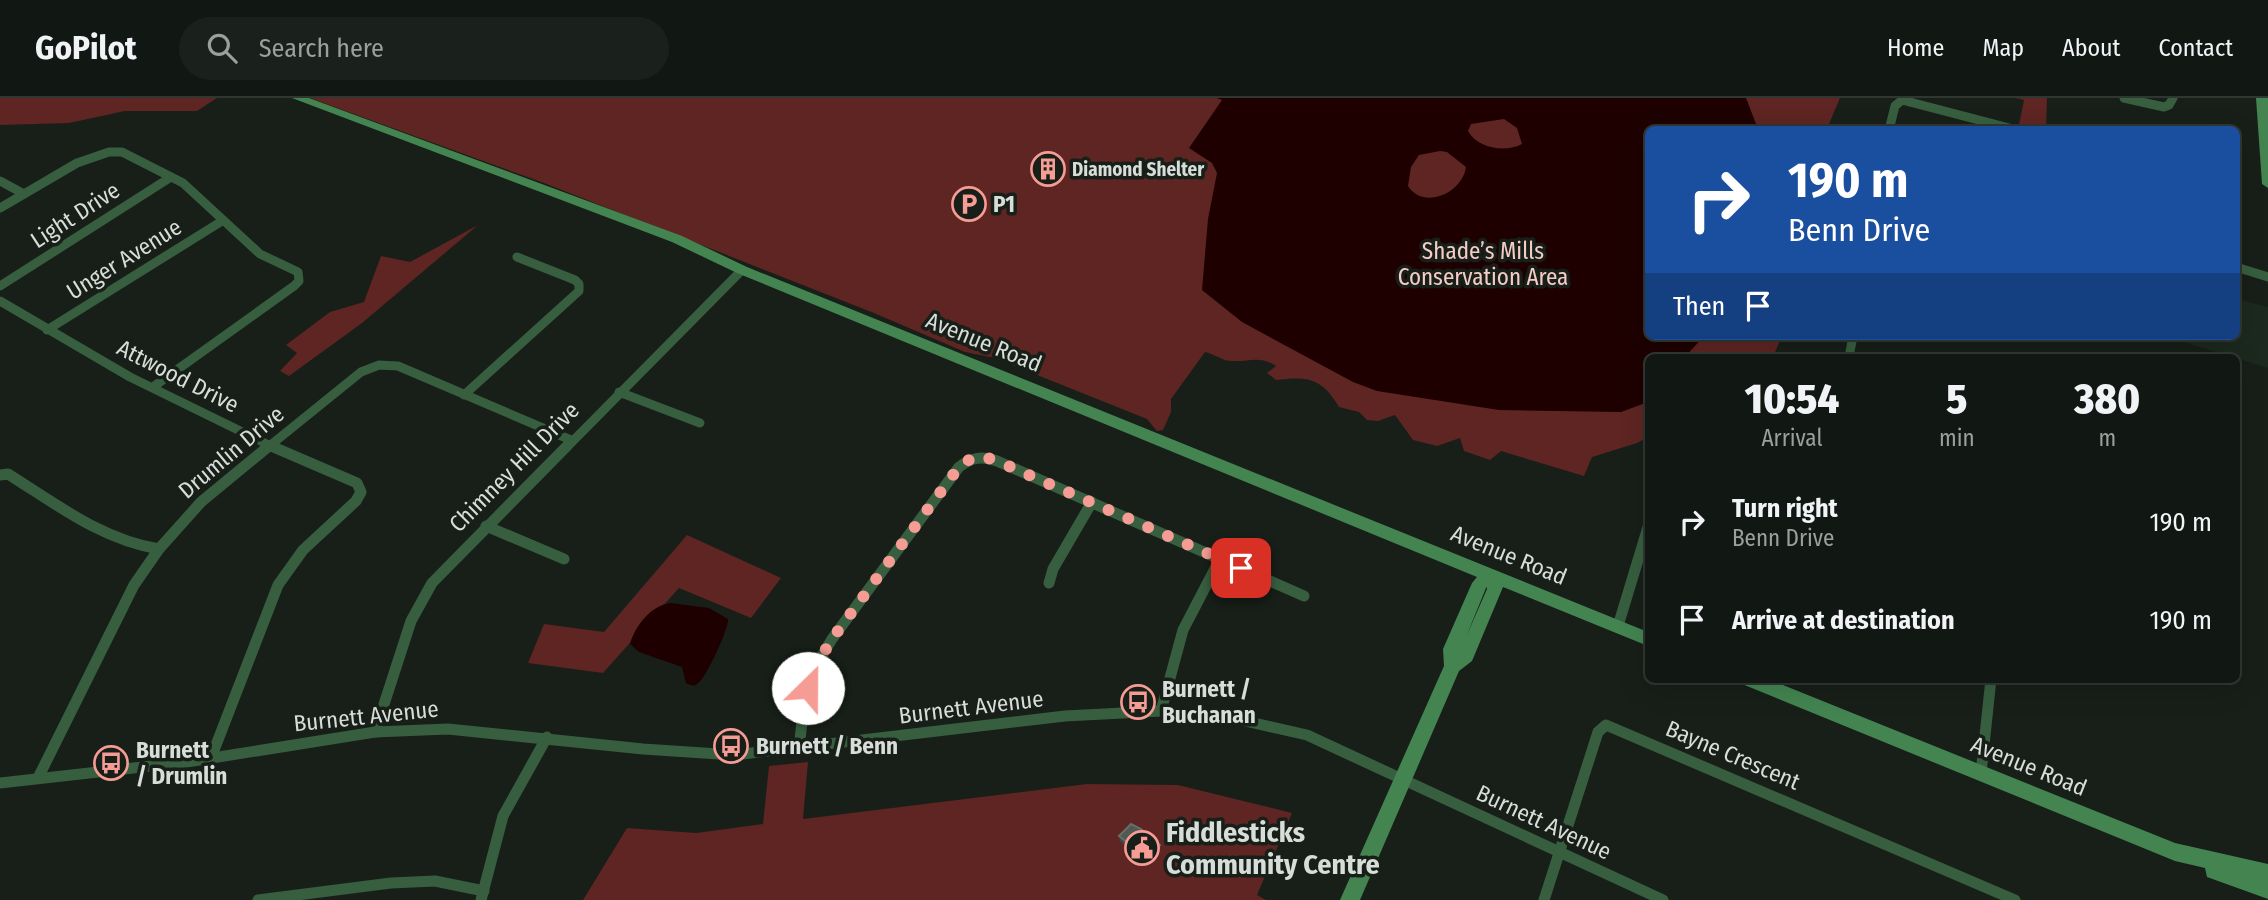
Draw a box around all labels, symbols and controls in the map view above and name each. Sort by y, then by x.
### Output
search box [179,17,669,80]
text: GoPilot [35,28,137,68]
icon: search [203,29,241,67]
text: Search here [259,33,384,64]
text: Home [1887,34,1944,62]
text: Map [1982,34,2024,62]
text: About [2062,34,2120,62]
text: Contact [2158,34,2233,62]
building icon: Diamond Shelter [1029,150,1067,188]
text: 190 m [1788,151,1908,210]
icon: right [1673,154,1764,245]
place label: Diamond Shelter [1072,158,1205,181]
street label: Light Drive [25,176,125,254]
parking icon: P1 [950,185,988,223]
place label: P1 [993,190,1015,218]
text: Benn Drive [1788,211,1930,249]
street label: Unger Avenue [61,213,187,305]
park label: Shade’s Mills Conservation Area [1398,237,1568,291]
icon: arrive [1739,287,1777,325]
text: Then [1673,291,1725,322]
street label: Avenue Road [922,306,1046,378]
street label: Attwood Drive [112,333,244,419]
text: 10:54 [1745,374,1839,424]
text: 5 [1946,374,1967,424]
text: 380 [2074,374,2140,424]
street label: Chimney Hill Drive [443,396,585,538]
street label: Drumlin Drive [173,400,289,504]
text: Arrival [1762,424,1822,452]
text: min [1939,424,1975,452]
text: m [2098,424,2116,452]
text: Turn right [1732,493,1838,524]
icon: right [1673,503,1711,541]
text: 190 m [2150,507,2212,538]
street label: Avenue Road [1447,519,1571,591]
text: Benn Drive [1732,524,1834,552]
pin [1211,538,1271,598]
icon: arrive [1222,549,1260,587]
icon: arrive [1673,601,1711,639]
text: Arrive at destination [1732,605,1955,636]
text: 190 m [2150,605,2212,636]
position arrow [771,651,845,725]
place label: Burnett / Buchanan [1162,675,1256,729]
bus stop icon: Burnett / Buchanan [1119,683,1157,721]
street label: Burnett Avenue [897,684,1045,730]
street label: Burnett Avenue [292,694,440,738]
street label: Bayne Crescent [1662,714,1805,796]
bus stop icon: Burnett / Benn [712,727,750,765]
street label: Avenue Road [1967,730,2091,802]
place label: Burnett / Benn [756,732,898,760]
place label: Burnett / Drumlin [136,736,227,790]
bus stop icon: Burnett / Drumlin [92,744,130,782]
street label: Burnett Avenue [1472,779,1616,865]
place label: Fiddlesticks Community Centre [1166,816,1380,881]
public building icon: Fiddlesticks Community Centre [1123,829,1161,867]

